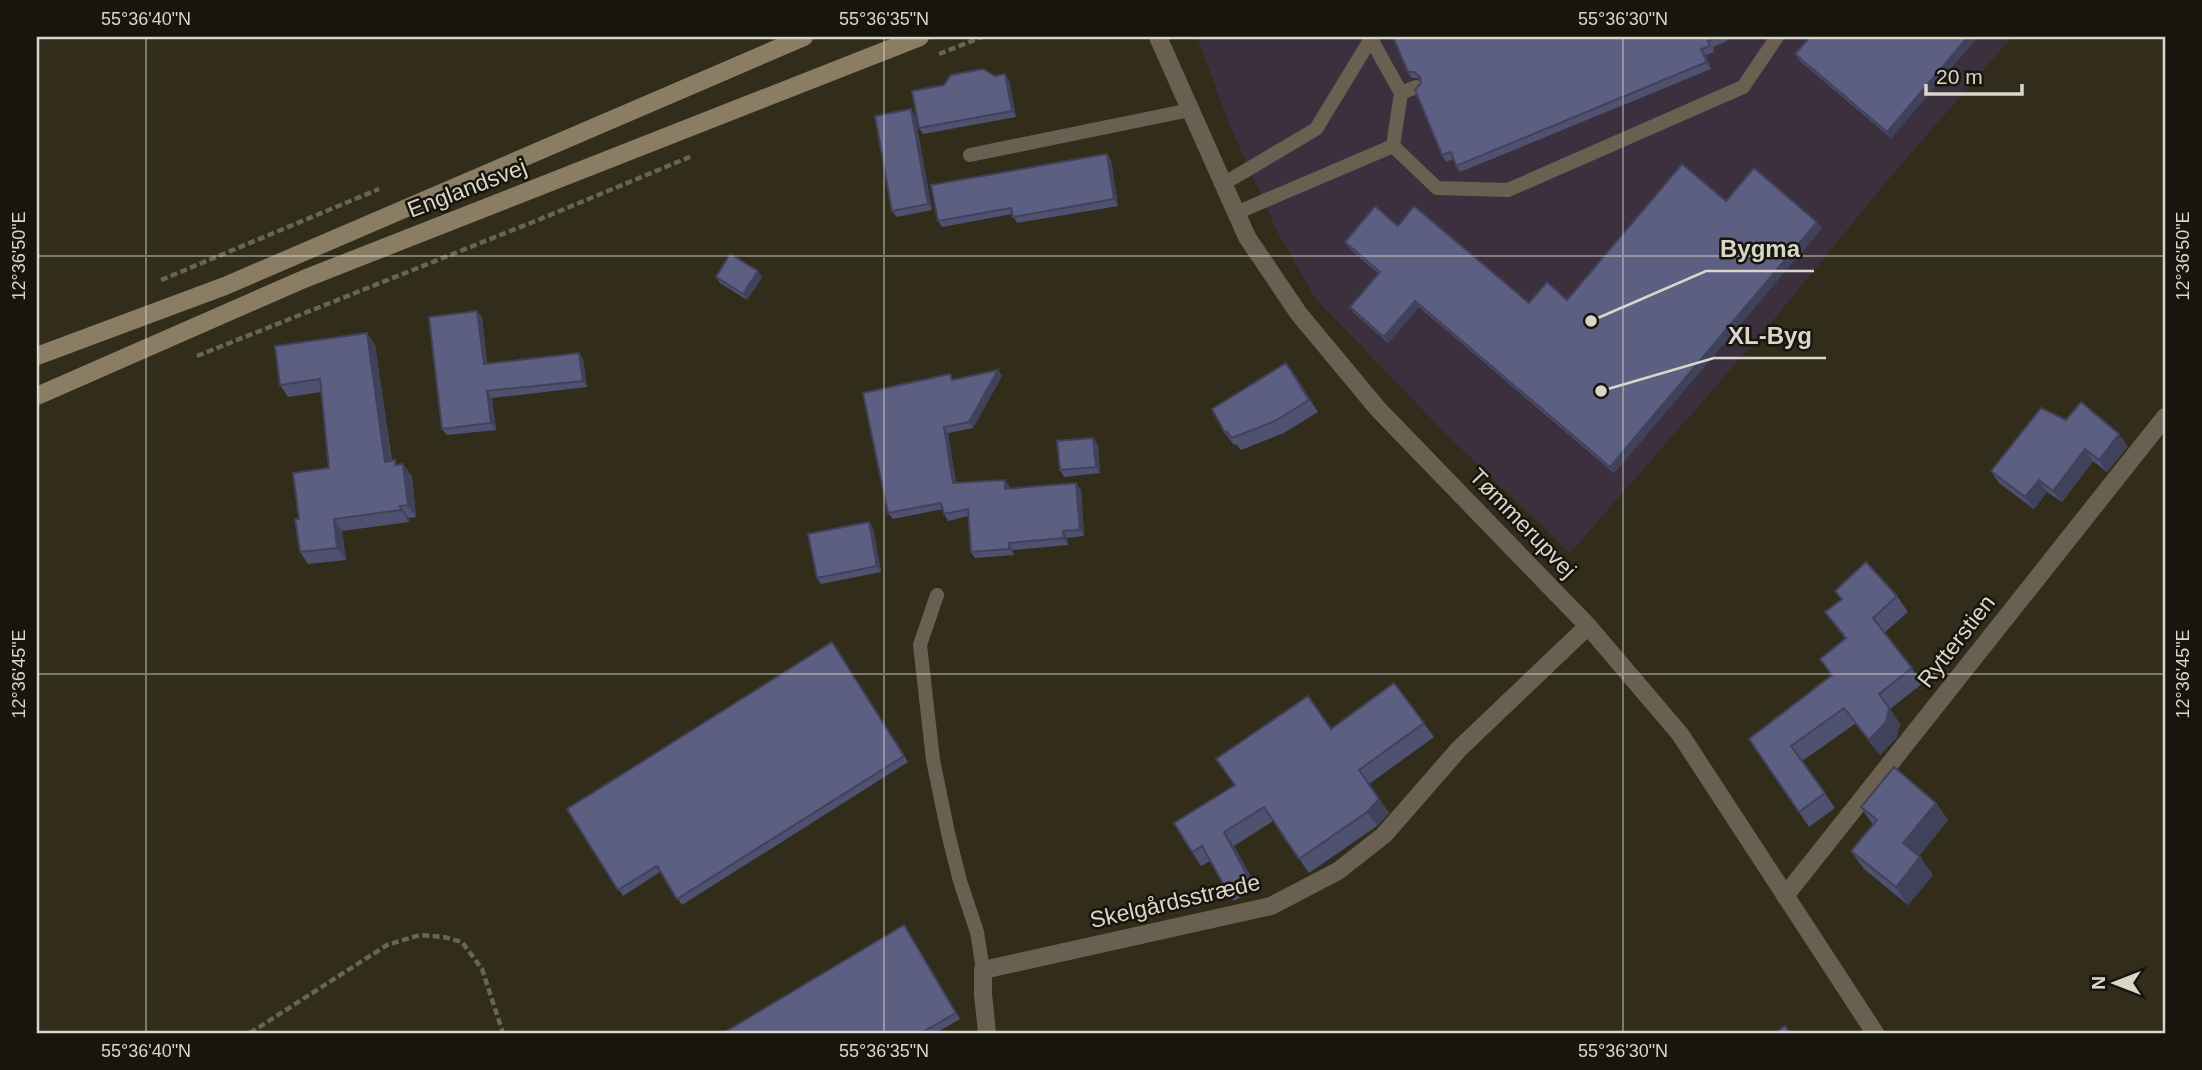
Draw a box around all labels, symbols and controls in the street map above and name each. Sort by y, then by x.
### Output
text: 55°36'40"N [101,9,191,29]
text: 55°36'35"N [839,9,929,29]
text: 55°36'30"N [1578,9,1668,29]
scale bar [1926,52,2022,96]
text: 20 m [1936,65,1983,88]
street label: Englandsvej [404,153,530,223]
text: 12°36'50"E [9,211,29,301]
text: 12°36'50"E [2173,211,2193,301]
callout: Bygma [1706,226,1814,271]
text: Bygma [1720,235,1801,262]
callout: XL-Byg [1714,313,1826,358]
text: XL-Byg [1728,322,1812,349]
street label: Tømmerupvej [1464,463,1582,583]
street label: Rytterstien [1912,590,2000,692]
text: 12°36'45"E [9,629,29,719]
text: 12°36'45"E [2173,629,2193,719]
street label: Skelgårdsstræde [1087,869,1263,933]
north arrow [2080,948,2150,1018]
text: N [2088,976,2109,990]
text: 55°36'40"N [101,1041,191,1061]
text: 55°36'35"N [839,1041,929,1061]
text: 55°36'30"N [1578,1041,1668,1061]

